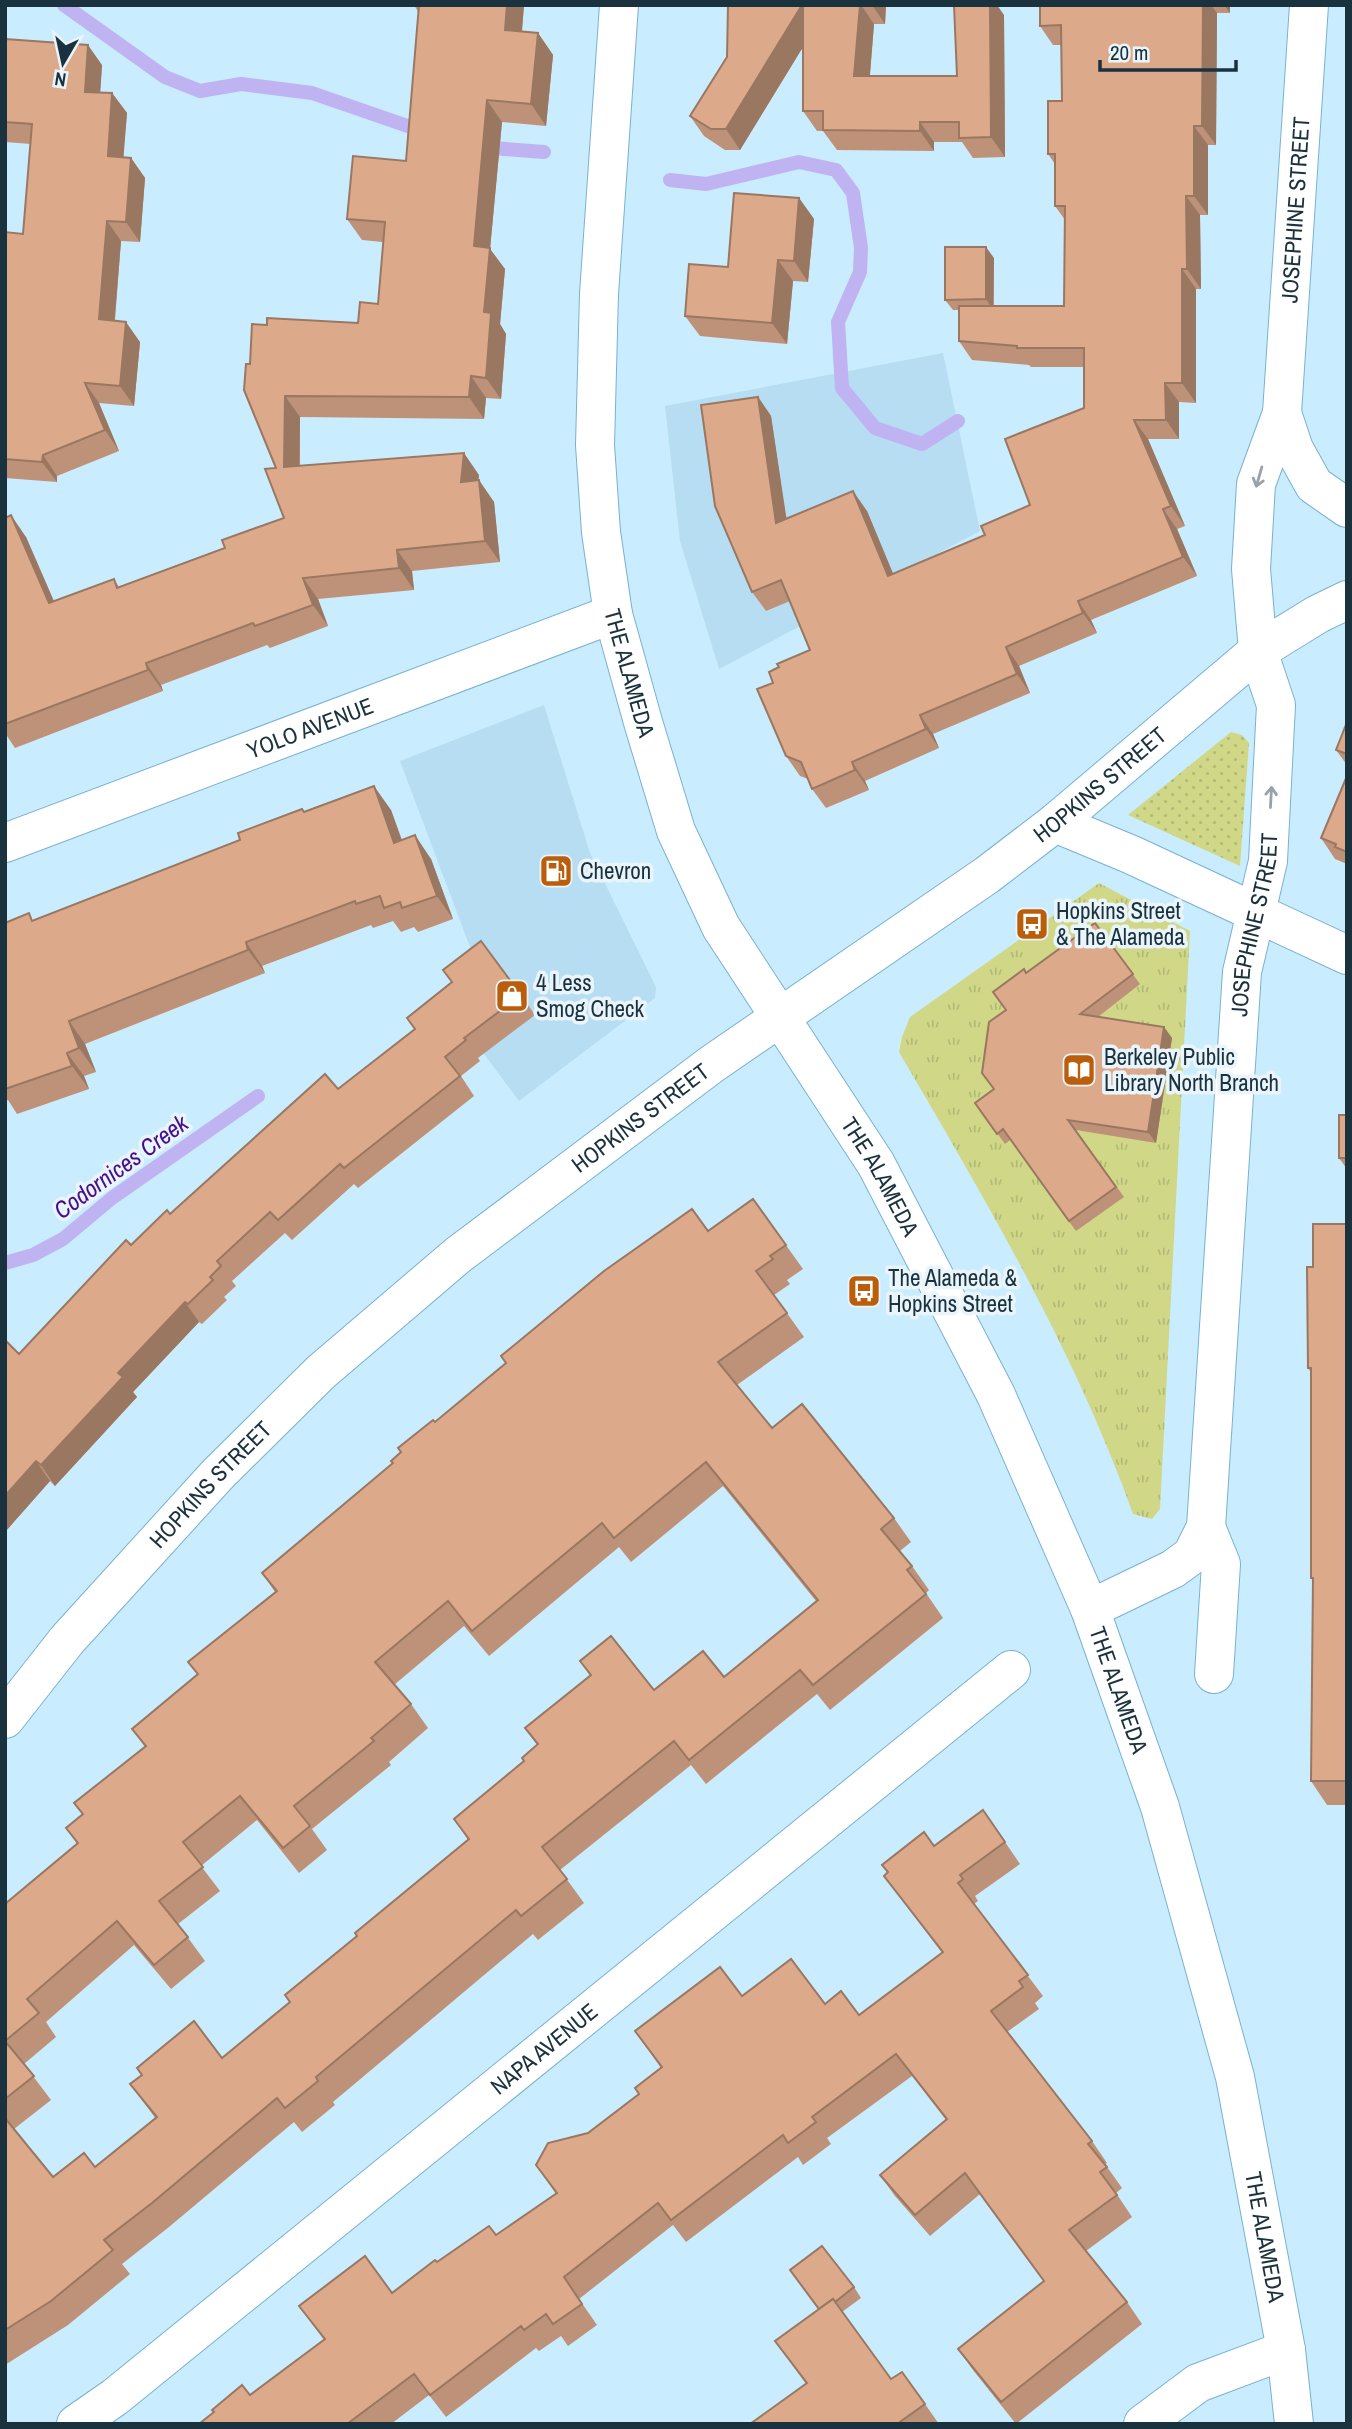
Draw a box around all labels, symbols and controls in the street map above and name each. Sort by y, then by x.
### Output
north arrow [28,28,98,98]
scale bar [1100,28,1236,72]
text: 20 m [1110,38,1148,67]
text: N [53,66,68,94]
street label: JOSEPHINE STREET [1273,115,1317,304]
one-way arrow [1251,466,1264,488]
street label: THE ALAMEDA [597,605,663,741]
street label: YOLO AVENUE [242,690,378,766]
street label: HOPKINS STREET [1027,719,1173,849]
one-way arrow [1265,786,1278,809]
street label: JOSEPHINE STREET [1223,832,1284,1017]
fuel station icon: Chevron [537,852,575,890]
place label: Chevron [580,855,651,886]
place label: Hopkins Street & The Alameda [1056,895,1185,952]
bus stop icon: Hopkins Street & The Alameda [1013,905,1051,943]
place label: 4 Less Smog Check [536,967,645,1024]
shop icon: 4 Less Smog Check [493,977,531,1015]
place label: Berkeley Public Library North Branch [1104,1041,1279,1098]
library icon: Berkeley Public Library North Branch [1060,1051,1098,1089]
street label: HOPKINS STREET [565,1055,715,1179]
water label: Codornices Creek [47,1106,195,1226]
street label: THE ALAMEDA [834,1111,927,1241]
place label: The Alameda & Hopkins Street [888,1262,1017,1319]
bus stop icon: The Alameda & Hopkins Street [845,1272,883,1310]
street label: HOPKINS STREET [142,1413,278,1554]
street label: THE ALAMEDA [1082,1622,1156,1758]
street label: NAPA AVENUE [484,1996,604,2101]
street label: THE ALAMEDA [1238,2169,1293,2305]

